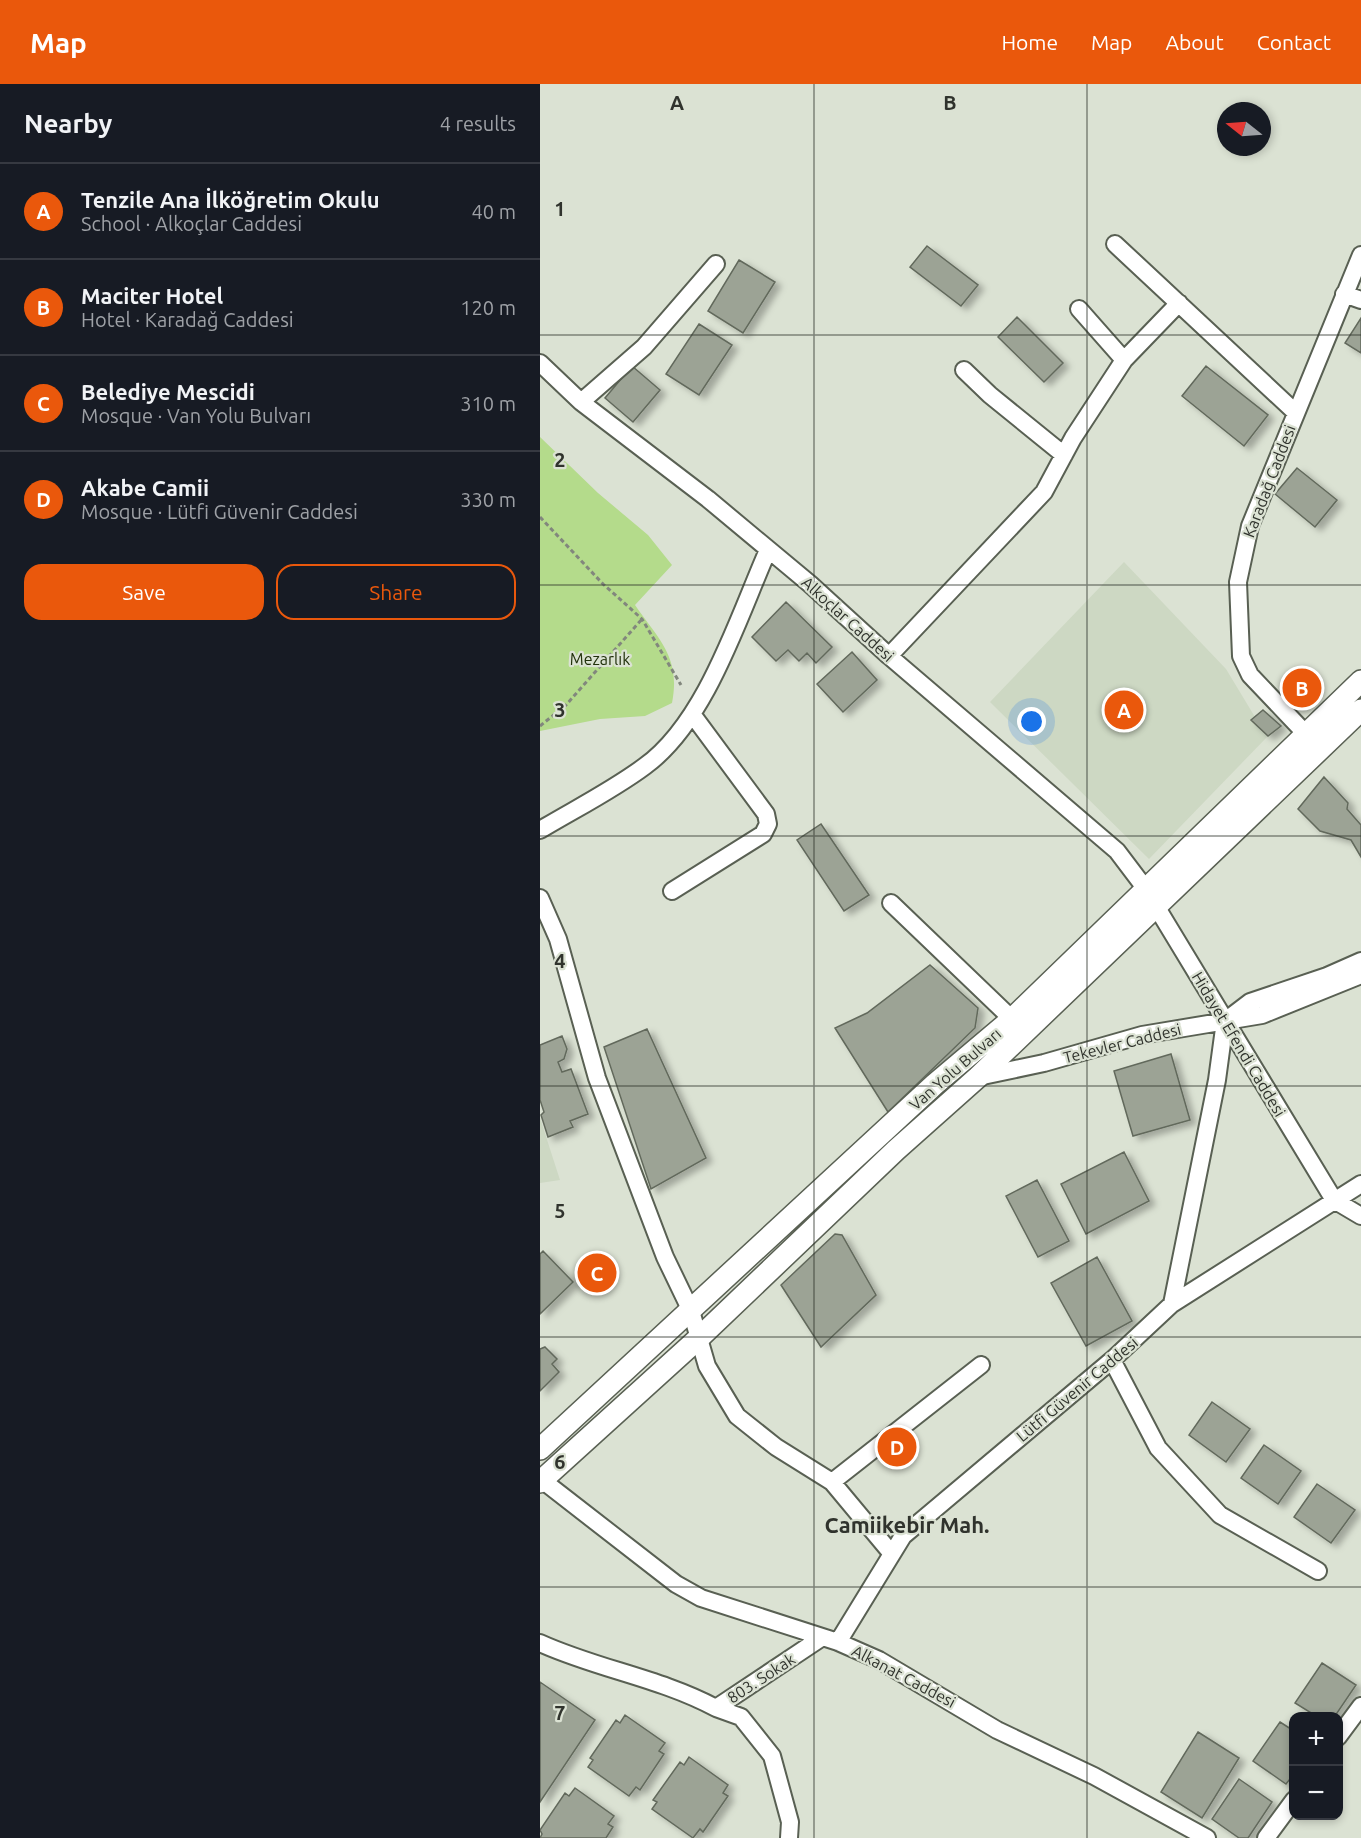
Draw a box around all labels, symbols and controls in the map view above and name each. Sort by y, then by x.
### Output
text: Map [30,27,87,58]
text: Home [1001,30,1058,54]
text: Map [1091,30,1132,54]
text: About [1165,30,1224,54]
text: Contact [1257,30,1331,54]
text: A [670,91,684,114]
text: B [943,91,957,114]
north arrow [1217,102,1271,156]
text: Nearby [24,109,112,138]
text: 4 results [440,112,516,135]
text: Tenzile Ana İlköğretim Okulu [81,187,380,212]
text: 1 [554,197,566,220]
text: A [36,200,51,223]
text: 40 m [472,200,516,223]
text: School · Alkoçlar Caddesi [81,212,302,235]
text: Maciter Hotel [81,283,223,308]
text: B [37,296,50,319]
text: 120 m [460,296,516,319]
text: Hotel · Karadağ Caddesi [81,308,294,331]
text: Belediye Mescidi [81,379,255,404]
text: C [37,392,50,415]
text: 310 m [460,392,516,415]
text: Mosque · Van Yolu Bulvarı [81,404,311,427]
street label: Karadağ Caddesi [1239,422,1299,540]
text: 2 [554,448,566,471]
text: Akabe Camii [81,475,209,500]
text: D [36,488,51,511]
text: 330 m [460,488,516,511]
text: Mosque · Lütfi Güvenir Caddesi [81,500,358,523]
button: Save [24,564,264,620]
button: Share [276,564,516,620]
street label: Alkoçlar Caddesi [798,573,898,665]
park label: Mezarlık [570,650,630,668]
pin: B [1282,666,1322,710]
pin: A [1104,688,1144,732]
text: 3 [554,698,566,721]
your location [1017,707,1046,736]
text: 4 [554,949,566,972]
street label: Hidayet Efendi Caddesi [1189,968,1289,1120]
street label: Tekevler Caddesi [1061,1020,1183,1066]
street label: Van Yolu Bulvarı [906,1024,1004,1114]
text: 5 [554,1199,566,1222]
pin: C [578,1250,616,1296]
street label: Lütfi Güvenir Caddesi [1013,1333,1141,1445]
pin: D [878,1424,916,1470]
text: 6 [554,1450,566,1473]
district label: Camiikebir Mah. [824,1512,990,1537]
street label: Alkanat Caddesi [849,1641,959,1711]
street label: 803. Sokak [724,1650,798,1706]
text: 7 [554,1701,566,1724]
map controls [1289,1712,1343,1820]
button: + [1289,1712,1343,1766]
button: − [1289,1766,1343,1820]

